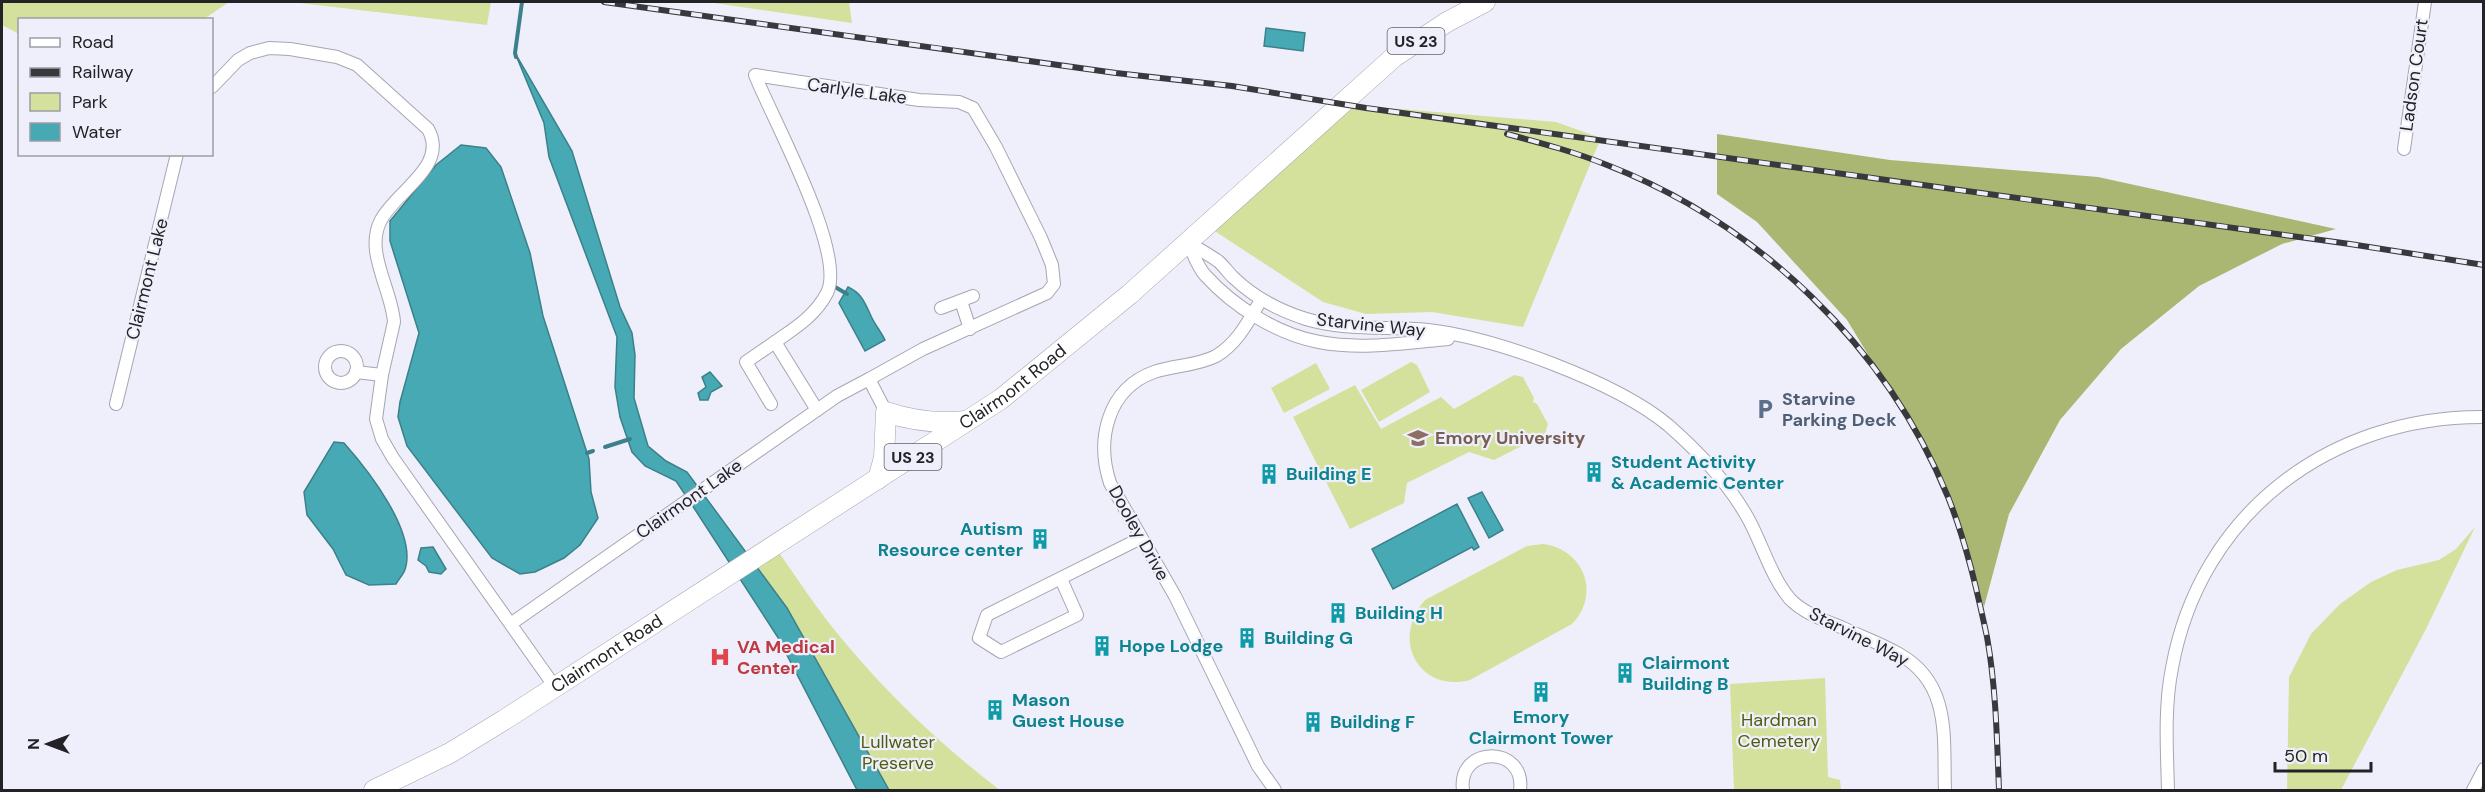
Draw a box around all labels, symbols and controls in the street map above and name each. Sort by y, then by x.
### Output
street label: Ladson Court [2394,17,2434,133]
legend [18,18,213,156]
road number: US 23 [1388,28,1444,54]
text: Road [72,30,114,54]
text: Railway [72,60,134,84]
street label: Carlyle Lake [806,72,908,110]
text: Park [72,90,108,114]
text: Water [72,120,122,144]
street label: Clairmont Lake [120,216,174,342]
street label: Starvine Way [1315,307,1427,343]
street label: Clairmont Road [954,339,1071,435]
place label: Starvine Parking Deck [1782,387,1897,432]
parking icon: Starvine Parking Deck [1753,397,1777,421]
school or university icon: Emory University [1406,426,1430,450]
place label: Emory University [1435,426,1585,450]
road number: US 23 [884,444,942,470]
place label: Student Activity & Academic Center [1611,450,1784,495]
street label: Clairmont Lake [631,453,747,545]
building icon: Student Activity & Academic Center [1582,460,1606,484]
building icon: Building E [1257,462,1281,486]
place label: Building E [1286,462,1372,486]
street label: Dooley Drive [1103,481,1175,585]
place label: Autism Resource center [878,517,1023,562]
building icon: Autism Resource center [1028,527,1052,551]
building icon: Building H [1326,601,1350,625]
place label: Building H [1355,601,1443,625]
street label: Starvine Way [1805,602,1913,672]
street label: Clairmont Road [546,609,667,699]
building icon: Building G [1235,626,1259,650]
place label: Building G [1264,626,1353,650]
building icon: Hope Lodge [1090,634,1114,658]
place label: Hope Lodge [1119,634,1223,658]
place label: VA Medical Center [737,635,835,680]
hospital icon: VA Medical Center [708,645,732,669]
place label: Clairmont Building B [1642,651,1730,696]
building icon: Clairmont Building B [1613,661,1637,685]
building icon: Emory Clairmont Tower [1529,680,1553,704]
place label: Mason Guest House [1012,688,1125,733]
building icon: Mason Guest House [983,698,1007,722]
place label: Emory Clairmont Tower [1469,705,1613,750]
park label: Hardman Cemetery [1738,708,1820,753]
building icon: Building F [1301,710,1325,734]
place label: Building F [1330,710,1415,734]
north arrow [18,714,78,774]
park label: Lullwater Preserve [861,730,936,775]
scale bar [2275,735,2371,773]
text: N [23,738,44,750]
text: 50 m [2284,744,2328,768]

